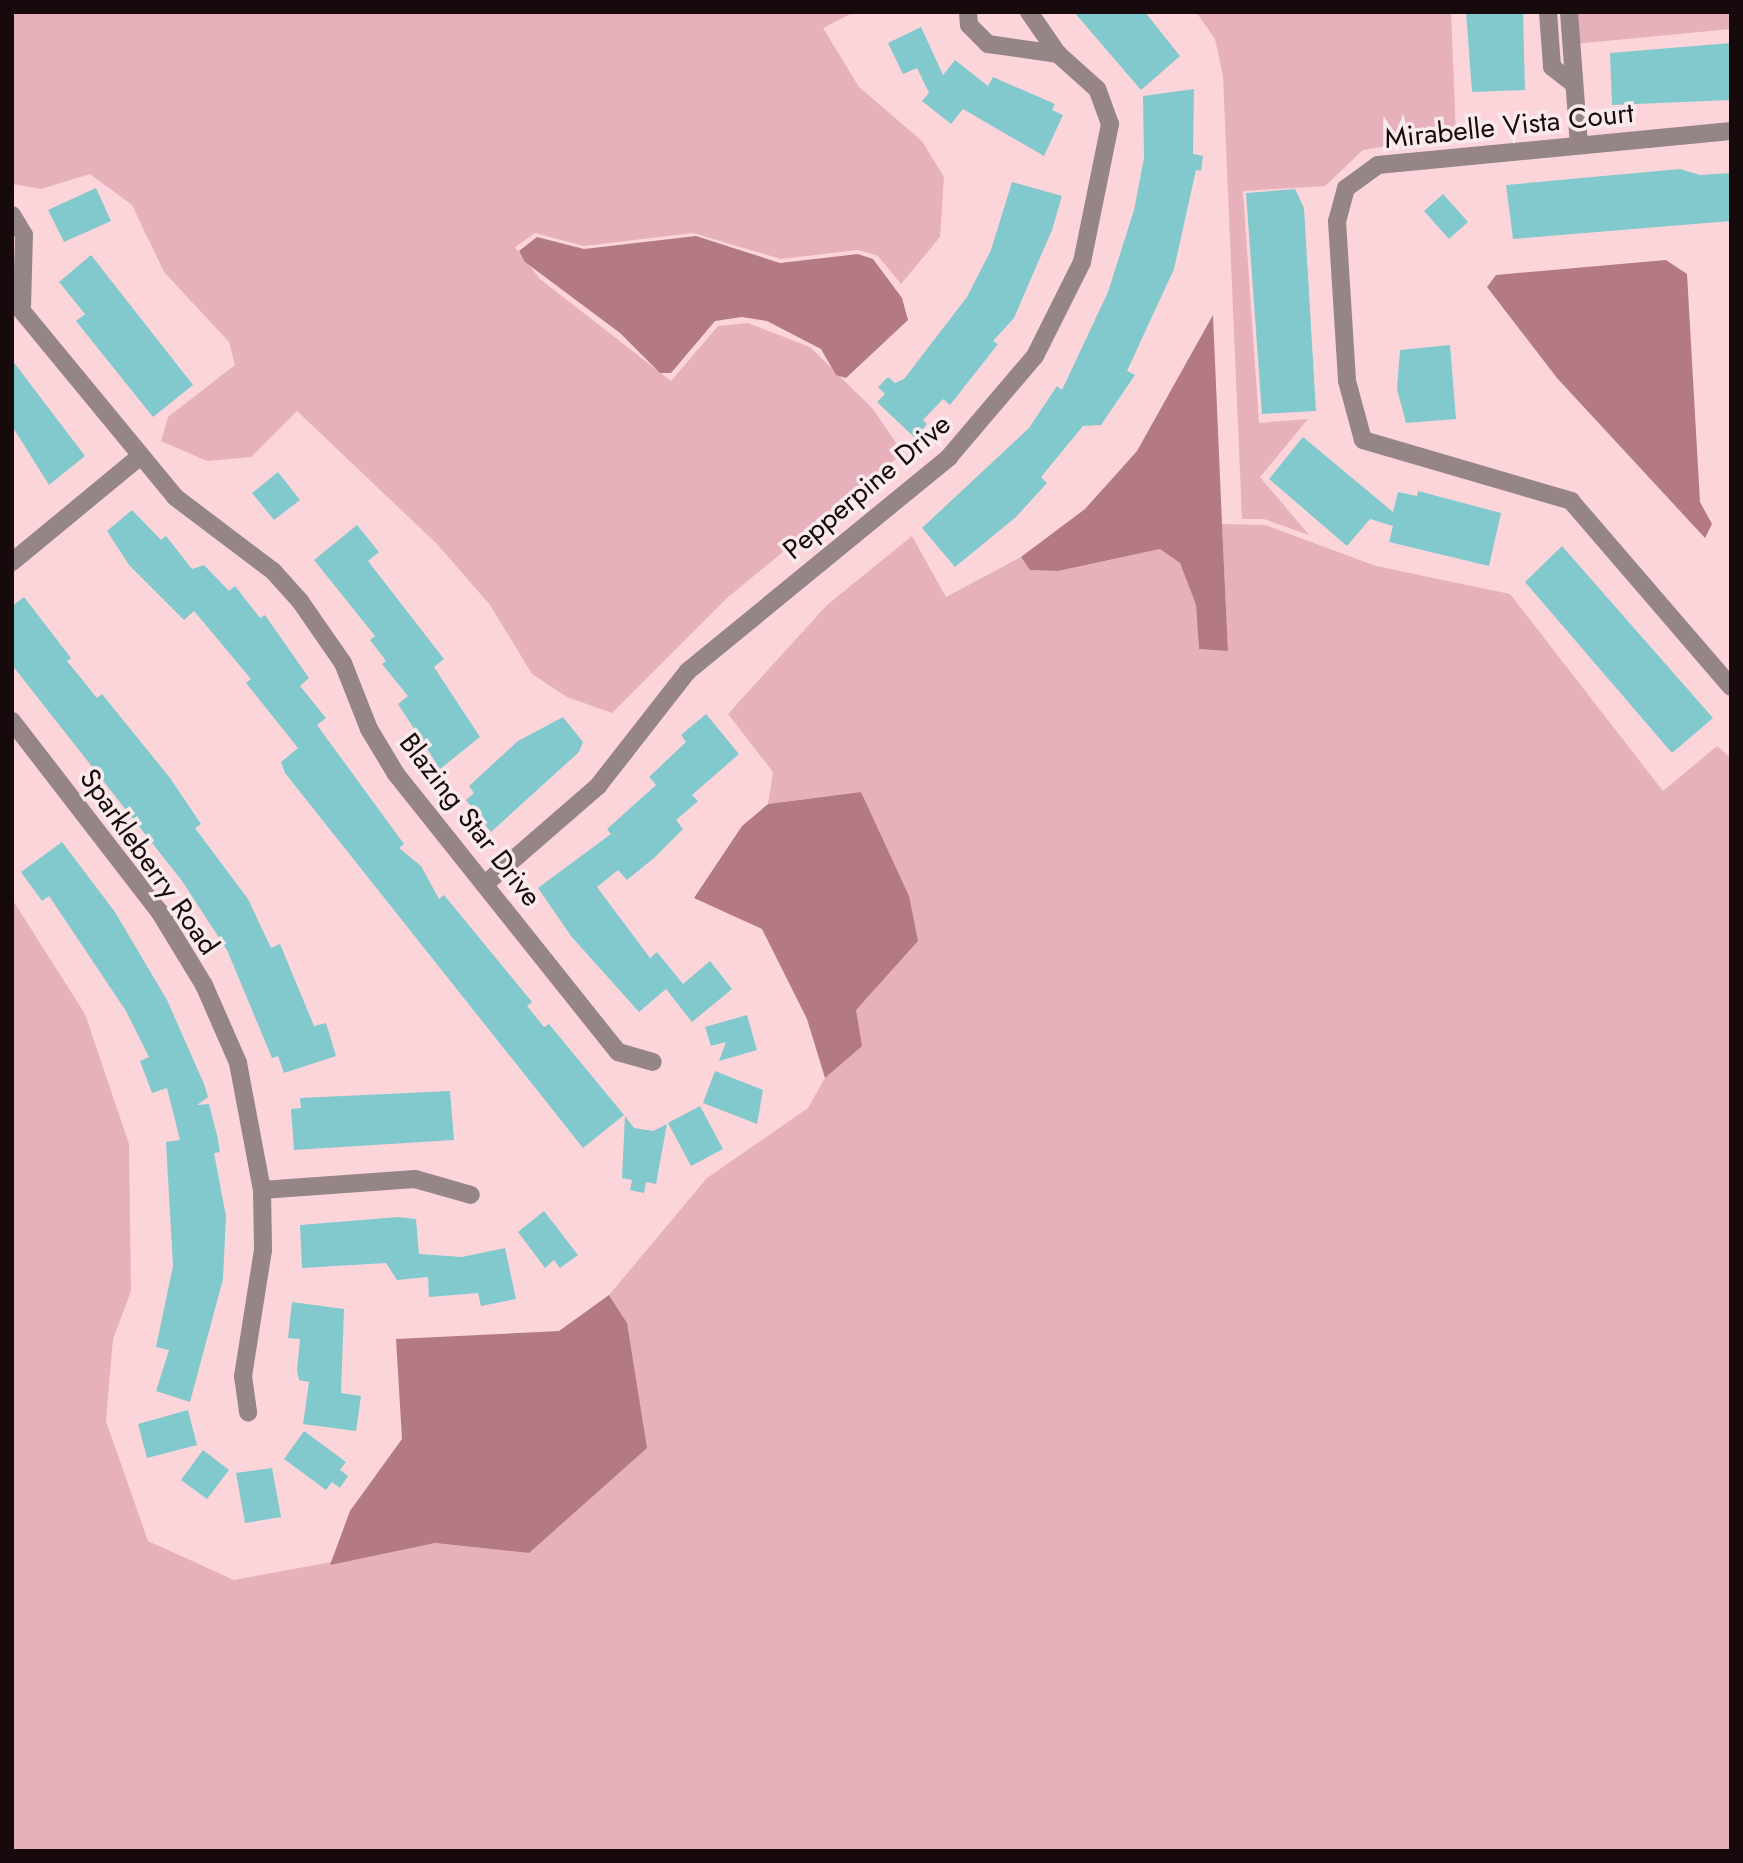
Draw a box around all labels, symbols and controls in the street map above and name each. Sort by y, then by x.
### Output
street label: Mirabelle Vista Court [1383,96,1635,156]
street label: Pepperpine Drive [777,407,957,567]
street label: Blazing Star Drive [392,727,548,913]
street label: Sparkleberry Road [72,763,226,961]

